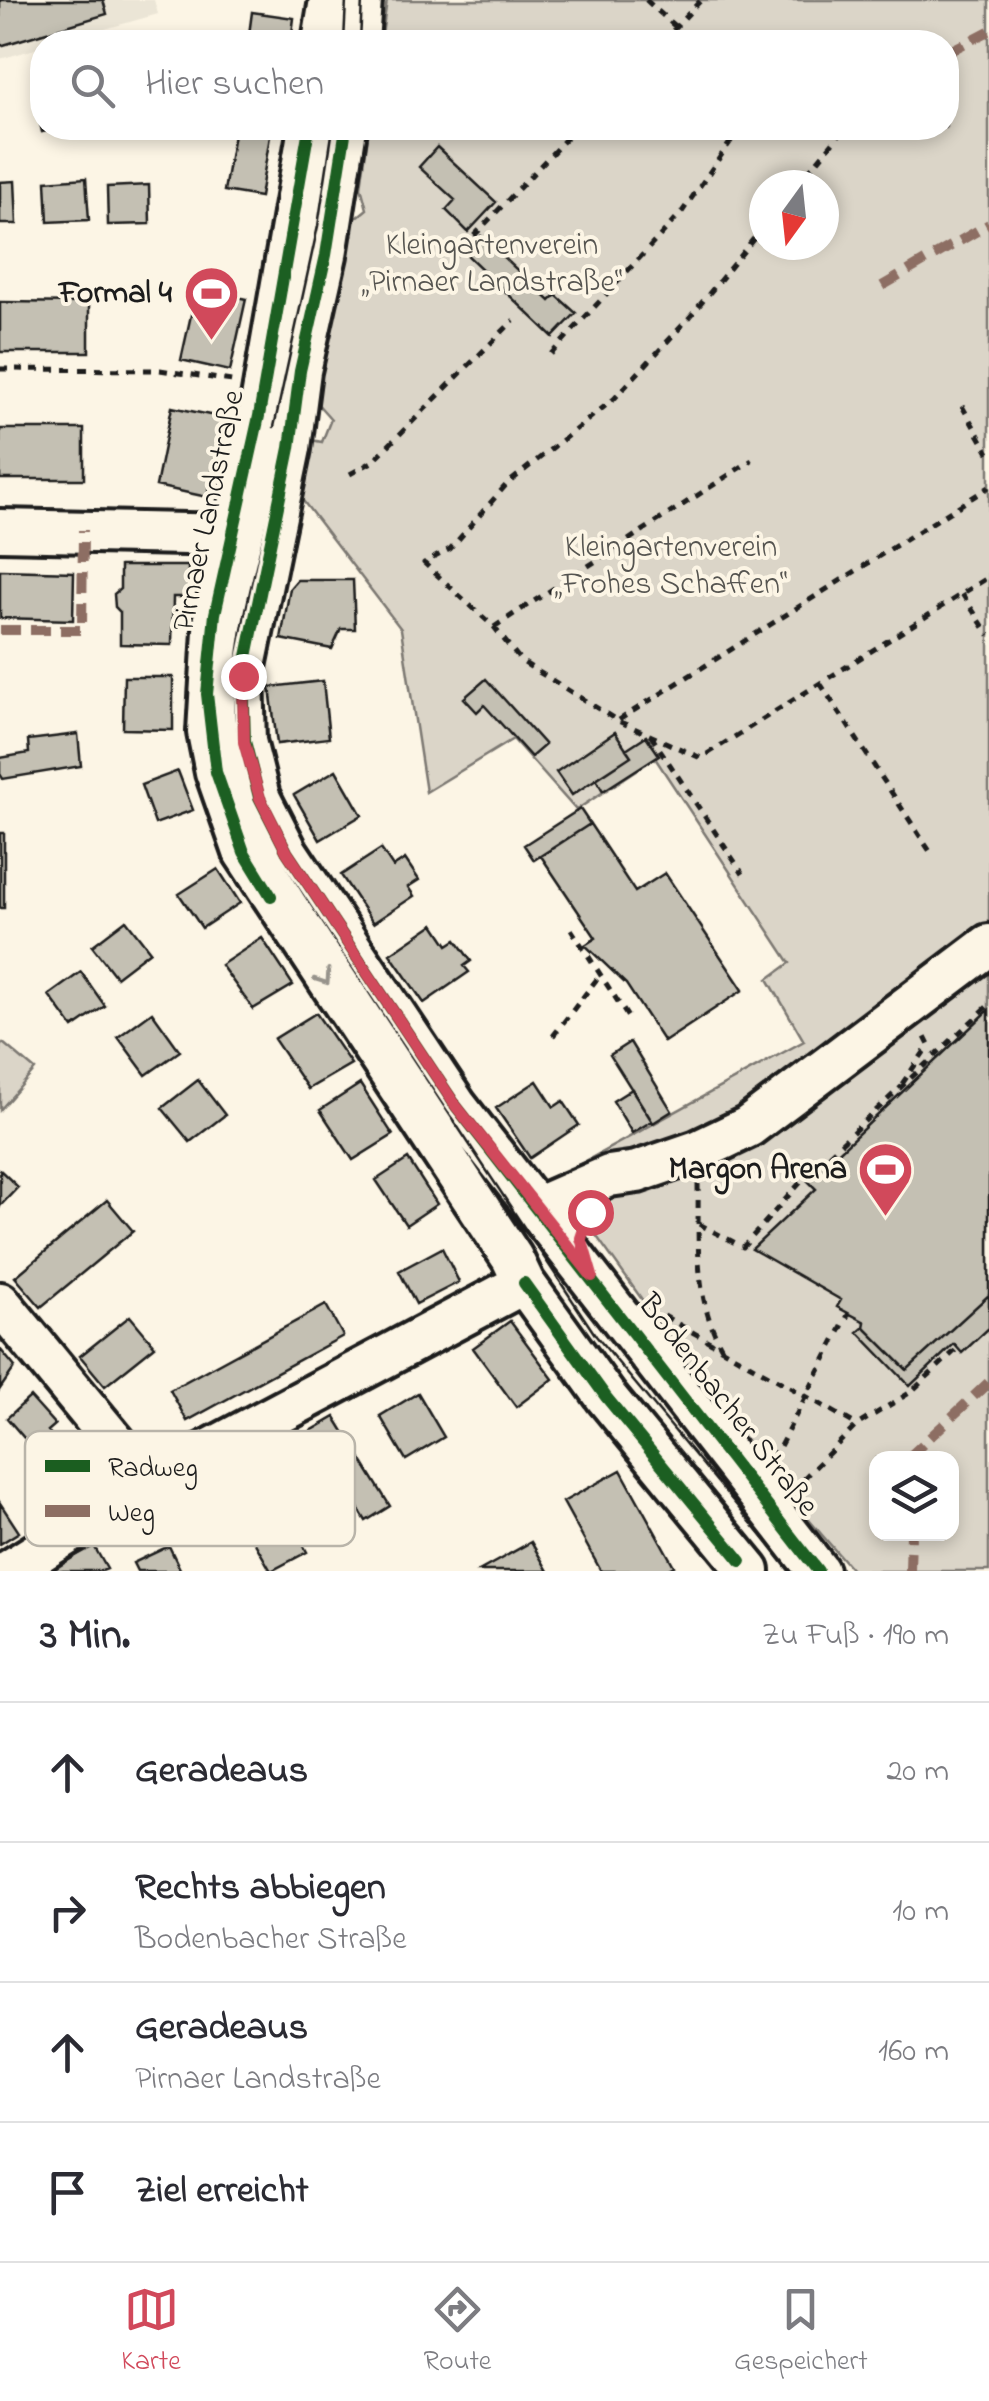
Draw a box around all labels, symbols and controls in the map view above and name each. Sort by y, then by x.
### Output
search box [30,30,959,140]
text: Hier suchen [145,57,324,113]
icon: search [65,58,120,113]
north arrow [749,170,839,260]
park label: Kleingartenverein „Pirnaer Landstraße“ [362,223,622,307]
sports icon: Formal 4 [181,264,241,343]
place label: Formal 4 [57,271,173,318]
street label: Pirnaer Landstraße [161,385,259,636]
park label: Kleingartenverein „Frohes Schaffen“ [555,525,787,609]
route end [221,654,267,700]
one-way arrow [312,967,331,985]
sports icon: Margon Arena [856,1140,916,1219]
place label: Margon Arena [669,1147,847,1195]
route start [568,1190,614,1236]
street label: Bodenbacher Straße [624,1284,830,1528]
legend [25,1431,355,1546]
text: Radweg [108,1449,198,1490]
map controls [869,1451,959,1541]
button: layers [869,1451,959,1541]
text: Weg [108,1494,155,1535]
text: 3 Min. [40,1606,130,1667]
text: Zu Fuß · 190 m [762,1613,949,1660]
text: Geradeaus [135,1744,308,1800]
icon: ahead [40,1745,95,1800]
text: 20 m [886,1749,949,1796]
text: Rechts abbiegen [135,1861,386,1917]
icon: right [40,1885,95,1940]
text: 10 m [892,1889,949,1936]
text: Bodenbacher Straße [135,1917,407,1964]
text: Geradeaus [135,2001,308,2057]
icon: ahead [40,2025,95,2080]
text: 160 m [878,2029,949,2076]
text: Pirnaer Landstraße [135,2057,381,2104]
text: Ziel erreicht [135,2164,308,2220]
icon: arrive [40,2165,95,2220]
tab: Karte [121,2282,181,2383]
tab: Route [423,2282,491,2383]
tab: Gespeichert [734,2282,868,2383]

